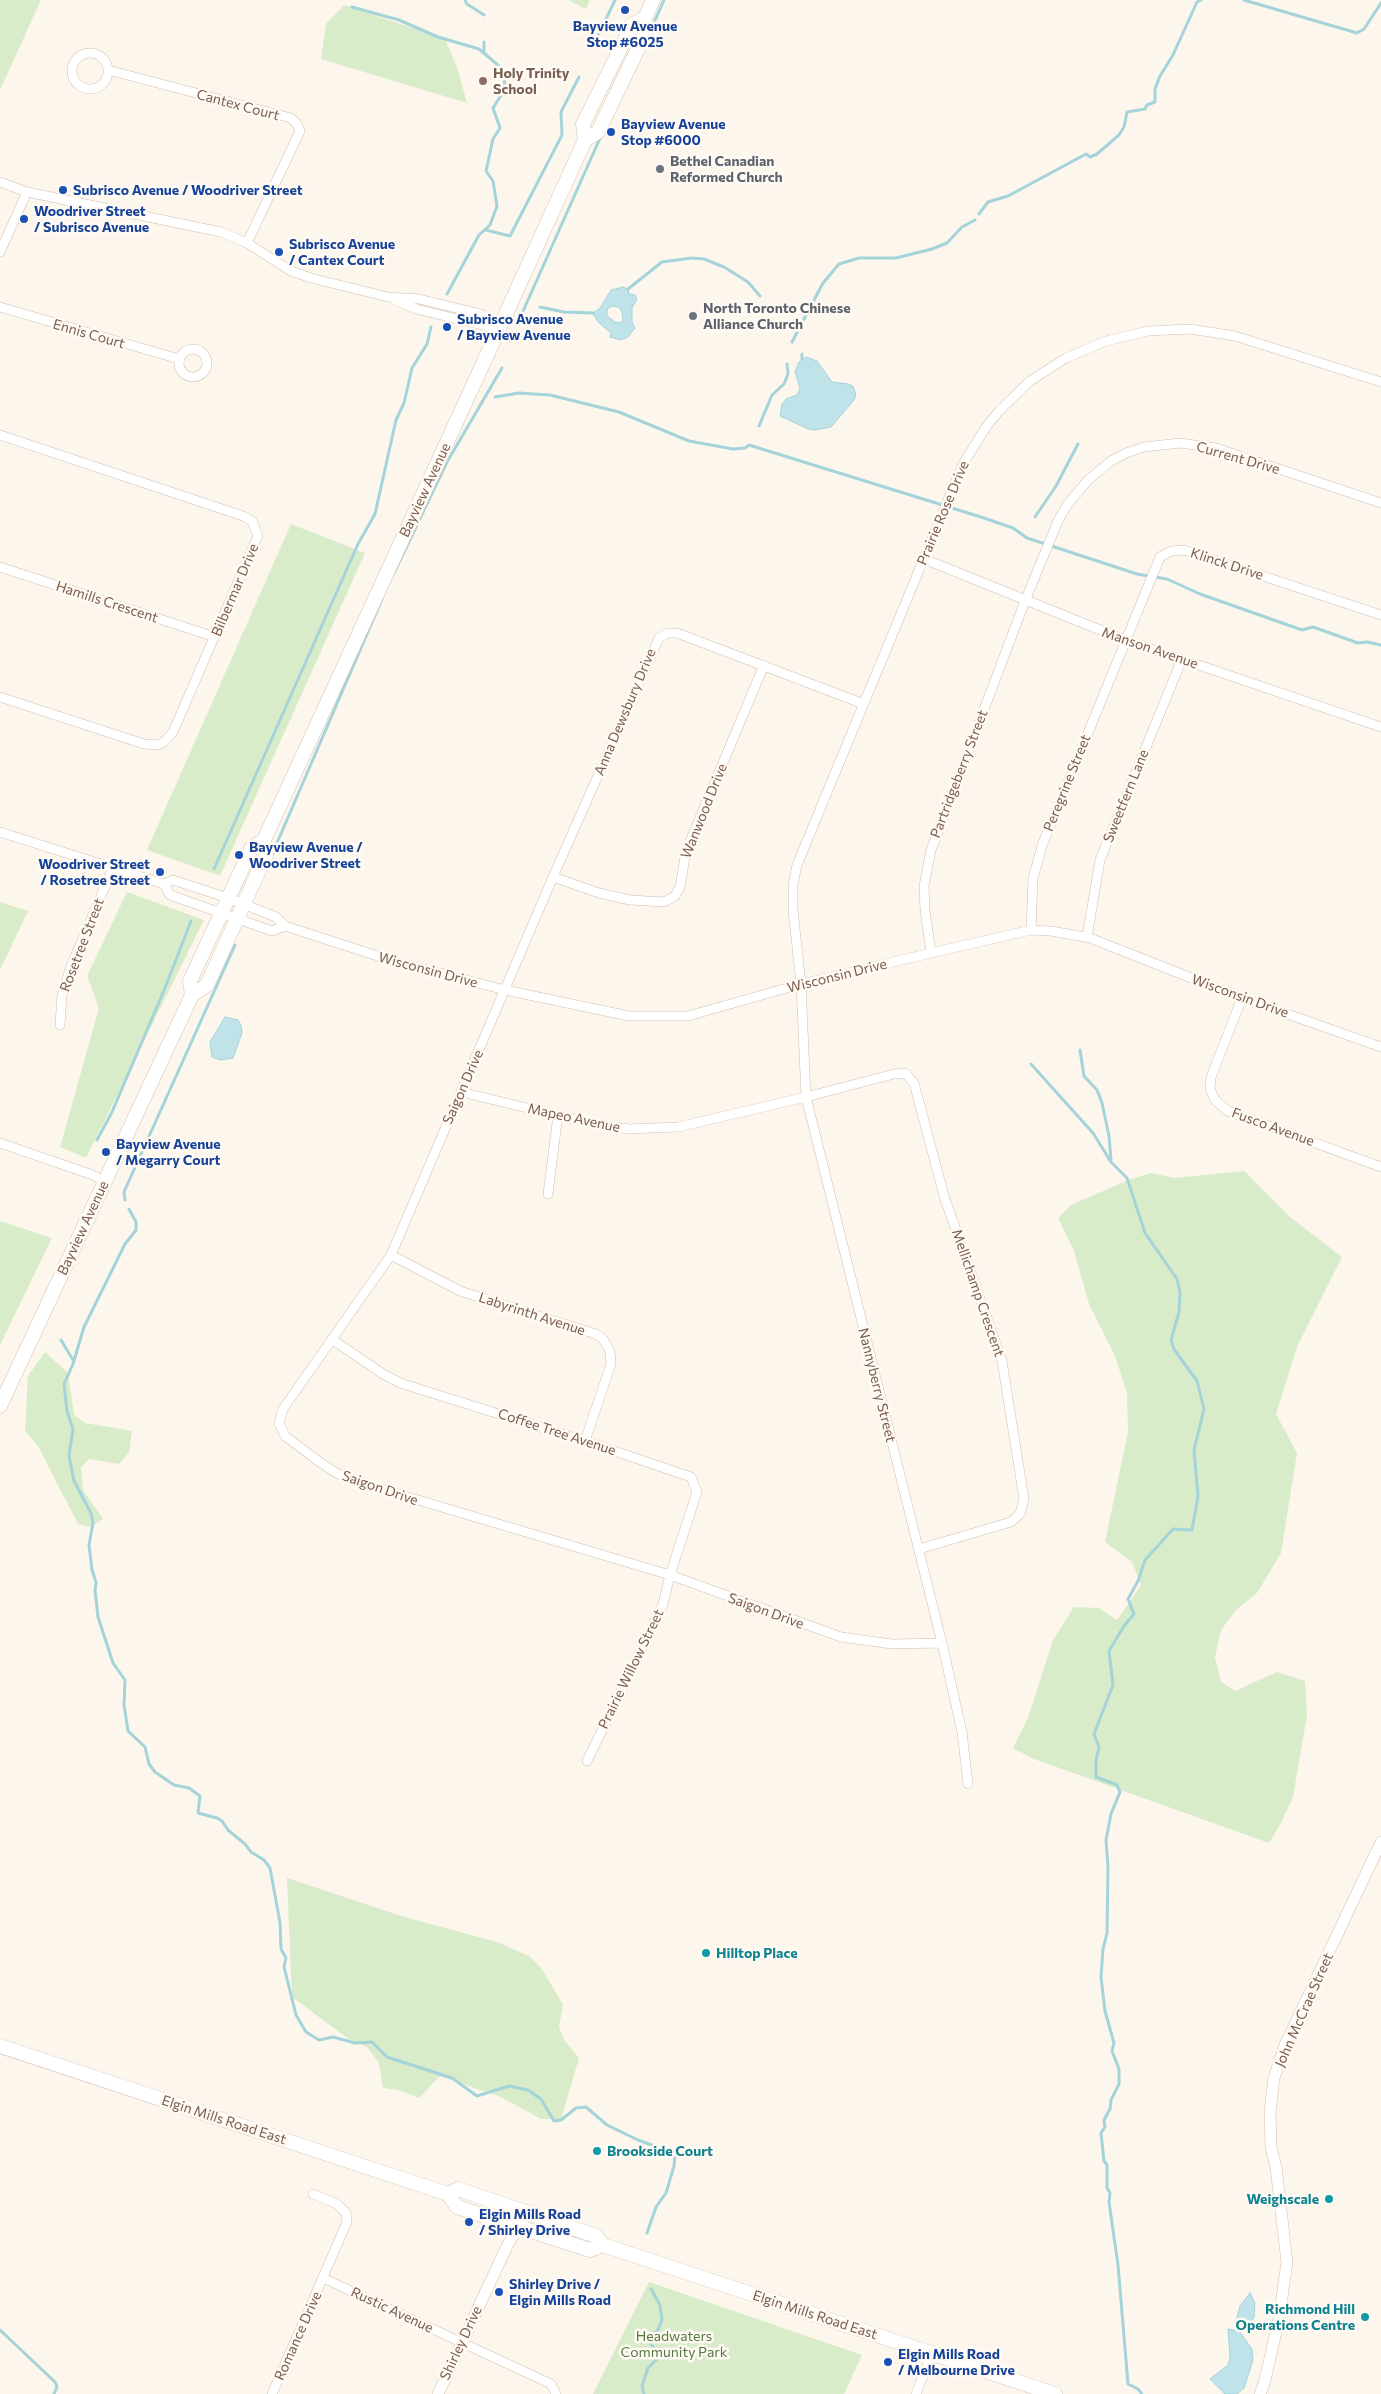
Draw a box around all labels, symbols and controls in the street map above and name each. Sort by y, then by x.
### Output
marker: Bayview Avenue Stop #6025 [619,4,631,16]
place label: Bayview Avenue Stop #6025 [573,18,677,50]
place label: Holy Trinity School [493,65,569,98]
marker: Holy Trinity School [477,75,489,87]
street label: Cantex Court [195,86,281,124]
place label: Bayview Avenue Stop #6000 [621,116,726,148]
marker: Bayview Avenue Stop #6000 [605,126,617,138]
place label: Bethel Canadian Reformed Church [670,153,783,186]
marker: Bethel Canadian Reformed Church [654,163,666,175]
place label: Subrisco Avenue / Woodriver Street [73,182,303,198]
marker: Subrisco Avenue / Woodriver Street [57,184,69,196]
place label: Woodriver Street / Subrisco Avenue [34,203,149,236]
marker: Woodriver Street / Subrisco Avenue [18,213,30,225]
place label: Subrisco Avenue / Cantex Court [289,236,395,268]
marker: Subrisco Avenue / Cantex Court [273,246,285,258]
place label: North Toronto Chinese Alliance Church [703,300,851,332]
marker: North Toronto Chinese Alliance Church [687,310,699,322]
place label: Subrisco Avenue / Bayview Avenue [457,311,571,344]
street label: Ennis Court [51,316,127,352]
marker: Subrisco Avenue / Bayview Avenue [441,321,453,333]
street label: Current Drive [1194,438,1282,478]
street label: Bayview Avenue [396,440,454,540]
street label: Prairie Rose Drive [913,458,973,568]
street label: Bilbermar Drive [208,541,262,639]
street label: Klinck Drive [1188,544,1266,584]
street label: Hamills Crescent [54,578,160,626]
street label: Manson Avenue [1100,624,1200,672]
street label: Anna Dewsbury Drive [591,646,659,778]
street label: Partridgeberry Street [927,708,991,840]
street label: Peregrine Street [1040,732,1094,834]
street label: Sweetfern Lane [1100,747,1152,845]
street label: Wanwood Drive [677,761,731,861]
place label: Bayview Avenue / Woodriver Street [249,839,363,872]
marker: Bayview Avenue / Woodriver Street [233,849,245,861]
place label: Woodriver Street / Rosetree Street [38,856,150,889]
marker: Woodriver Street / Rosetree Street [154,866,166,878]
street label: Rosetree Street [56,896,108,994]
street label: Wisconsin Drive [377,949,479,991]
street label: Wisconsin Drive [785,956,889,996]
street label: Wisconsin Drive [1189,971,1291,1021]
street label: Saigon Drive [439,1047,487,1127]
street label: Mapeo Avenue [526,1100,622,1136]
street label: Fusco Avenue [1229,1104,1317,1150]
place label: Bayview Avenue / Megarry Court [116,1136,221,1168]
marker: Bayview Avenue / Megarry Court [100,1146,112,1158]
street label: Bayview Avenue [54,1178,112,1278]
street label: Mellichamp Crescent [948,1227,1008,1359]
street label: Labyrinth Avenue [477,1289,587,1339]
street label: Nannyberry Street [855,1326,899,1444]
street label: Coffee Tree Avenue [496,1405,618,1459]
street label: Saigon Drive [340,1467,420,1509]
street label: Saigon Drive [726,1590,806,1632]
street label: Prairie Willow Street [595,1606,667,1732]
place label: Hilltop Place [716,1945,798,1961]
marker: Hilltop Place [700,1947,712,1959]
street label: John McCrae Street [1271,1950,1337,2070]
street label: Elgin Mills Road East [160,2092,288,2148]
place label: Brookside Court [607,2143,713,2159]
marker: Brookside Court [591,2145,603,2157]
place label: Weighscale [1246,2191,1319,2207]
marker: Weighscale [1323,2193,1335,2205]
place label: Elgin Mills Road / Shirley Drive [479,2206,581,2238]
marker: Elgin Mills Road / Shirley Drive [463,2216,475,2228]
place label: Shirley Drive / Elgin Mills Road [509,2276,611,2308]
street label: Rustic Avenue [348,2284,436,2336]
marker: Shirley Drive / Elgin Mills Road [493,2286,505,2298]
street label: Elgin Mills Road East [751,2287,879,2343]
street label: Romance Drive [271,2289,325,2383]
place label: Richmond Hill Operations Centre [1236,2301,1355,2334]
street label: Shirley Drive [436,2303,486,2383]
marker: Richmond Hill Operations Centre [1359,2311,1371,2323]
park label: Headwaters Community Park [621,2328,727,2360]
place label: Elgin Mills Road / Melbourne Drive [898,2346,1015,2378]
marker: Elgin Mills Road / Melbourne Drive [882,2356,894,2368]

